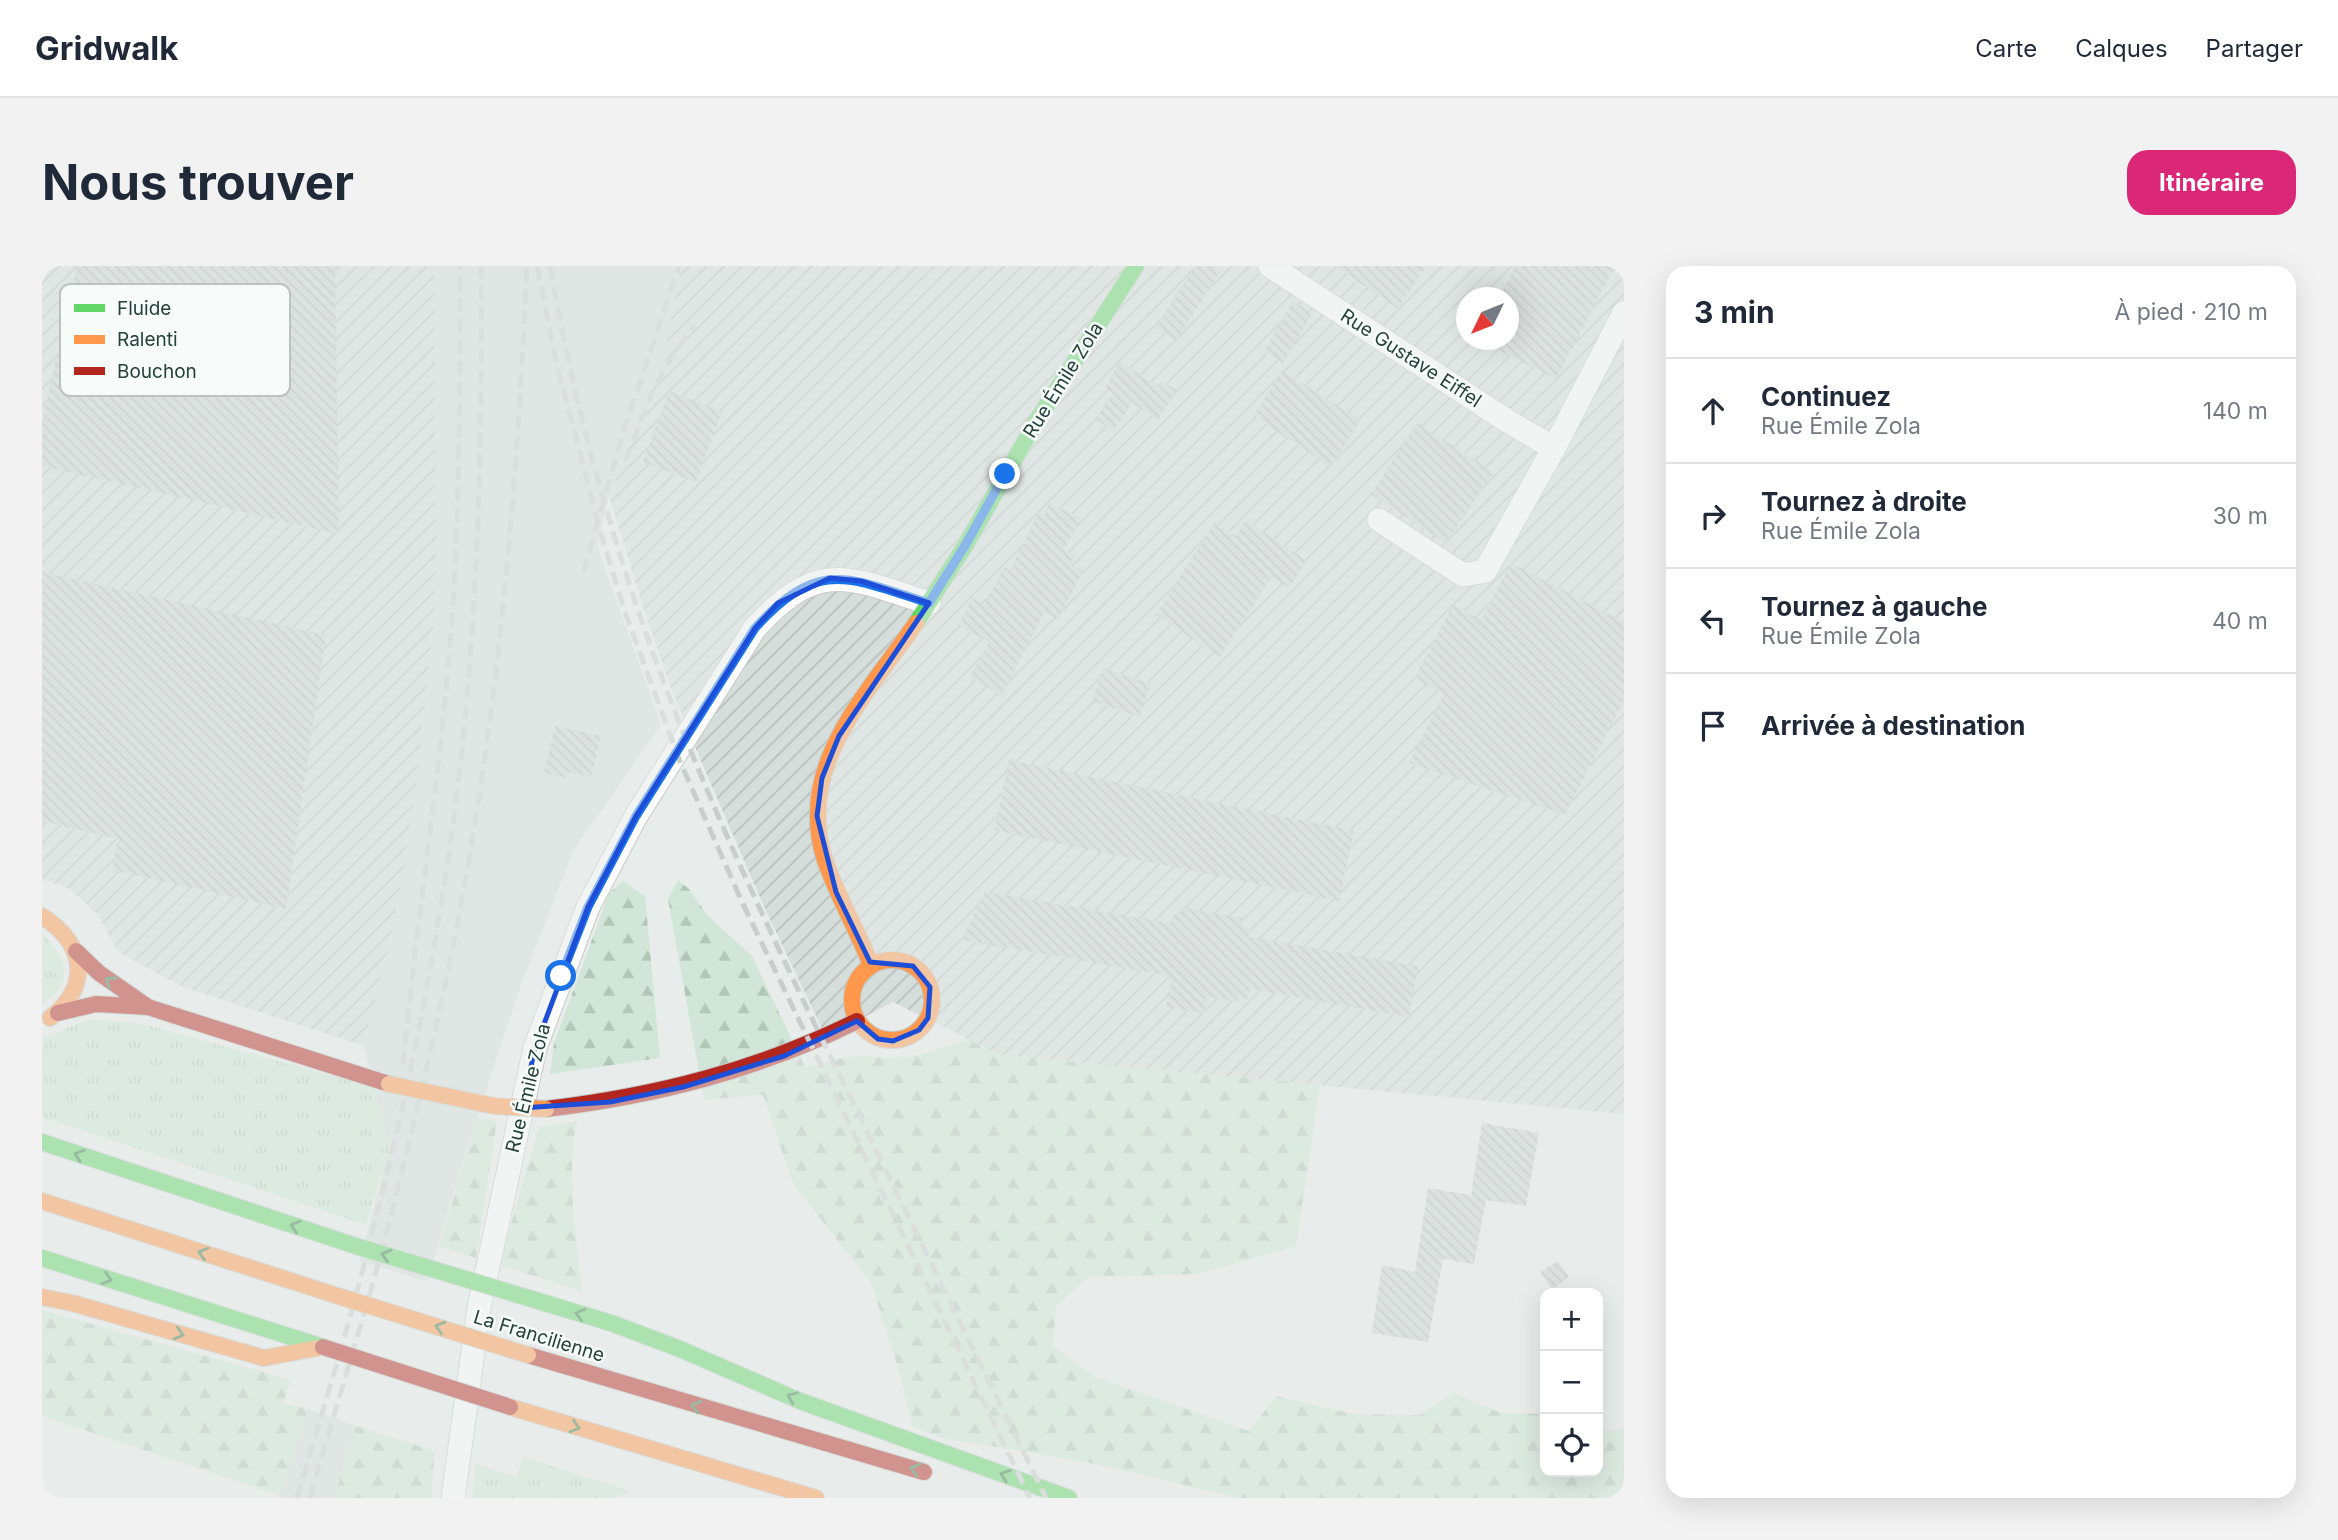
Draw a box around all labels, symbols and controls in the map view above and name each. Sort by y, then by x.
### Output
text: Gridwalk [35,28,178,68]
text: Carte [1975,34,2037,63]
text: Calques [2075,34,2168,63]
text: Partager [2206,34,2303,63]
button: Itinéraire [2127,150,2296,215]
text: Nous trouver [42,153,354,212]
legend [60,284,290,396]
north arrow [1456,287,1519,350]
text: 3 min [1694,294,1775,330]
text: Fluide [117,297,171,320]
text: À pied · 210 m [2114,298,2268,326]
street label: Rue Gustave Eiffel [1336,304,1486,412]
street label: Rue Émile Zola [1017,317,1108,442]
text: Ralenti [117,328,178,351]
text: Bouchon [117,360,197,383]
text: Continuez [1761,381,1891,412]
icon: ahead [1694,392,1732,430]
text: 140 m [2203,397,2268,425]
text: Rue Émile Zola [1761,412,1921,440]
route end [989,458,1020,489]
text: Tournez à droite [1761,486,1967,517]
icon: right [1694,497,1732,535]
text: 30 m [2213,502,2268,530]
text: Rue Émile Zola [1761,517,1921,545]
text: Tournez à gauche [1761,591,1987,622]
icon: left [1694,602,1732,640]
text: 40 m [2212,607,2268,635]
text: Rue Émile Zola [1761,622,1921,650]
icon: arrive [1694,707,1732,745]
text: Arrivée à destination [1761,710,2026,741]
route start [545,960,576,991]
one-way arrow [105,977,118,989]
street label: Rue Émile Zola [500,1021,555,1155]
one-way arrow [73,1148,85,1163]
one-way arrow [289,1220,301,1234]
one-way arrow [197,1246,209,1261]
one-way arrow [380,1249,392,1264]
one-way arrow [101,1270,113,1285]
map controls [1540,1288,1603,1477]
button: + [1540,1288,1603,1351]
street label: La Francilienne [471,1305,607,1367]
one-way arrow [574,1308,587,1322]
one-way arrow [434,1321,446,1336]
one-way arrow [173,1325,185,1340]
button: − [1540,1351,1603,1414]
one-way arrow [786,1391,799,1405]
one-way arrow [690,1399,702,1414]
button: locate [1540,1414,1603,1477]
one-way arrow [569,1419,581,1434]
one-way arrow [909,1463,921,1477]
one-way arrow [1000,1469,1012,1483]

